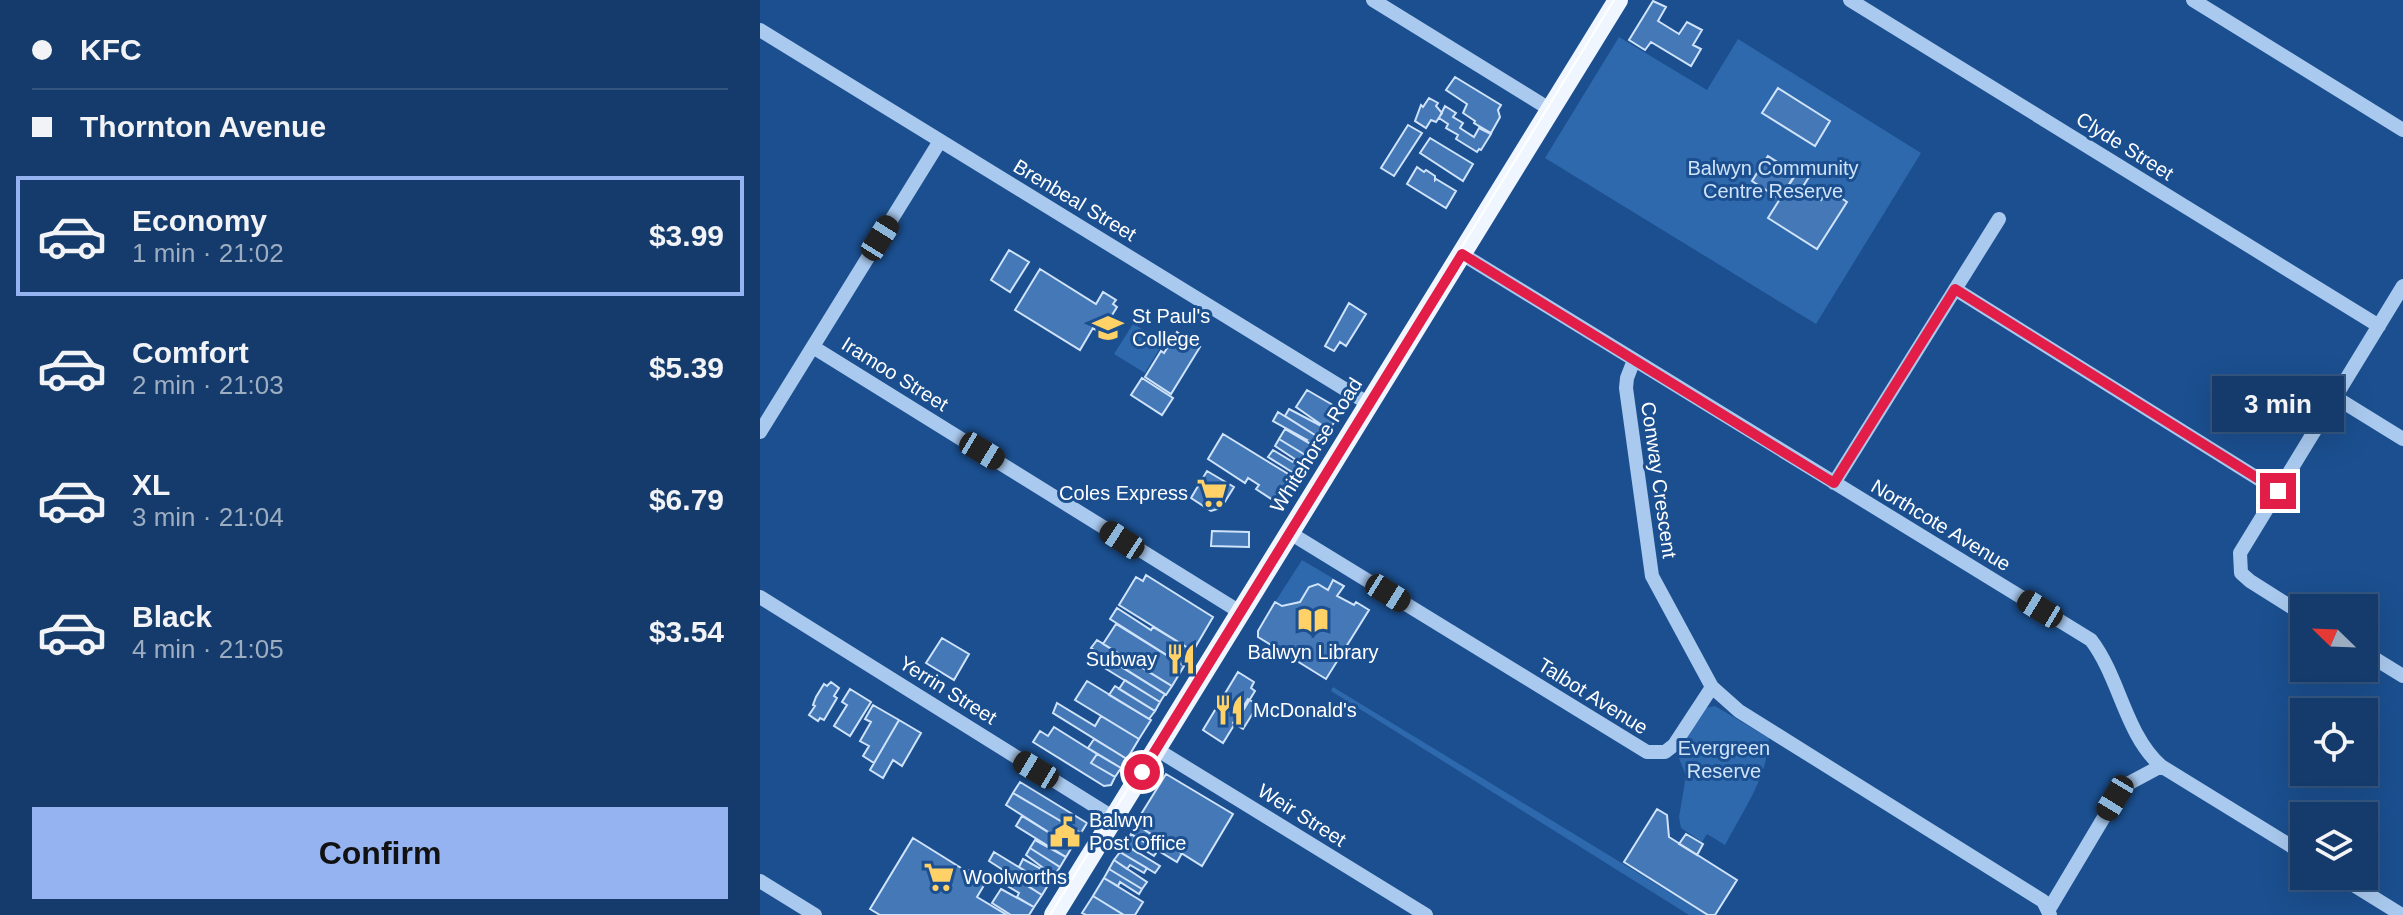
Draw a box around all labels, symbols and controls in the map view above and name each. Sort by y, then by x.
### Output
text: KFC [80,33,142,66]
street label: Clyde Street [2073,108,2178,185]
text: Thornton Avenue [80,110,326,143]
street label: Brenbeal Street [1010,155,1141,245]
park label: Balwyn Community Centre Reserve [1687,157,1859,202]
icon: car [36,200,108,272]
text: Economy [132,204,267,237]
car [857,211,903,265]
text: $3.99 [649,219,724,252]
text: 1 min · 21:02 [132,238,284,268]
place label: St Paul's College [1132,305,1210,350]
school or university icon: St Paul's College [1091,311,1125,345]
icon: car [36,332,108,404]
street label: Iramoo Street [838,333,953,416]
text: Comfort [132,336,249,369]
text: $5.39 [649,351,724,384]
text: 2 min · 21:03 [132,370,284,400]
street label: Whitehorse Road [1266,374,1366,516]
callout: 3 min [2212,375,2344,431]
text: 3 min [2244,389,2312,419]
street label: Conway Crescent [1637,400,1681,560]
car [955,428,1009,474]
icon: car [36,464,108,536]
text: XL [132,468,170,501]
route end [2260,473,2296,509]
street label: Northcote Avenue [1867,475,2015,575]
supermarket icon: Coles Express [1195,476,1229,510]
place label: Coles Express [1059,482,1188,504]
text: $6.79 [649,483,724,516]
text: 3 min · 21:04 [132,502,284,532]
car [1095,517,1149,563]
car [1361,570,1415,616]
car [2013,586,2067,632]
north arrow [2290,594,2378,682]
map controls [2290,594,2378,890]
icon: car [36,596,108,668]
text: Black [132,600,212,633]
library icon: Balwyn Library [1296,603,1330,637]
text: $3.54 [649,615,724,648]
text: 4 min · 21:05 [132,634,284,664]
place label: Balwyn Library [1247,641,1379,663]
restaurant icon: Subway [1164,642,1198,676]
place label: Subway [1086,648,1157,670]
street label: Yerrin Street [895,651,1001,729]
street label: Talbot Avenue [1534,653,1652,739]
restaurant icon: McDonald's [1212,693,1246,727]
button: locate [2290,698,2378,786]
place label: McDonald's [1253,699,1357,721]
park label: Evergreen Reserve [1678,737,1770,782]
car [1009,747,1063,793]
route start [1124,754,1160,790]
car [2092,771,2138,825]
street label: Weir Street [1254,779,1350,851]
button: layers [2290,802,2378,890]
button: Confirm [32,807,728,899]
place label: Balwyn Post Office [1089,809,1186,854]
public building icon: Balwyn Post Office [1048,815,1082,849]
supermarket icon: Woolworths [922,860,956,894]
place label: Woolworths [963,866,1067,888]

